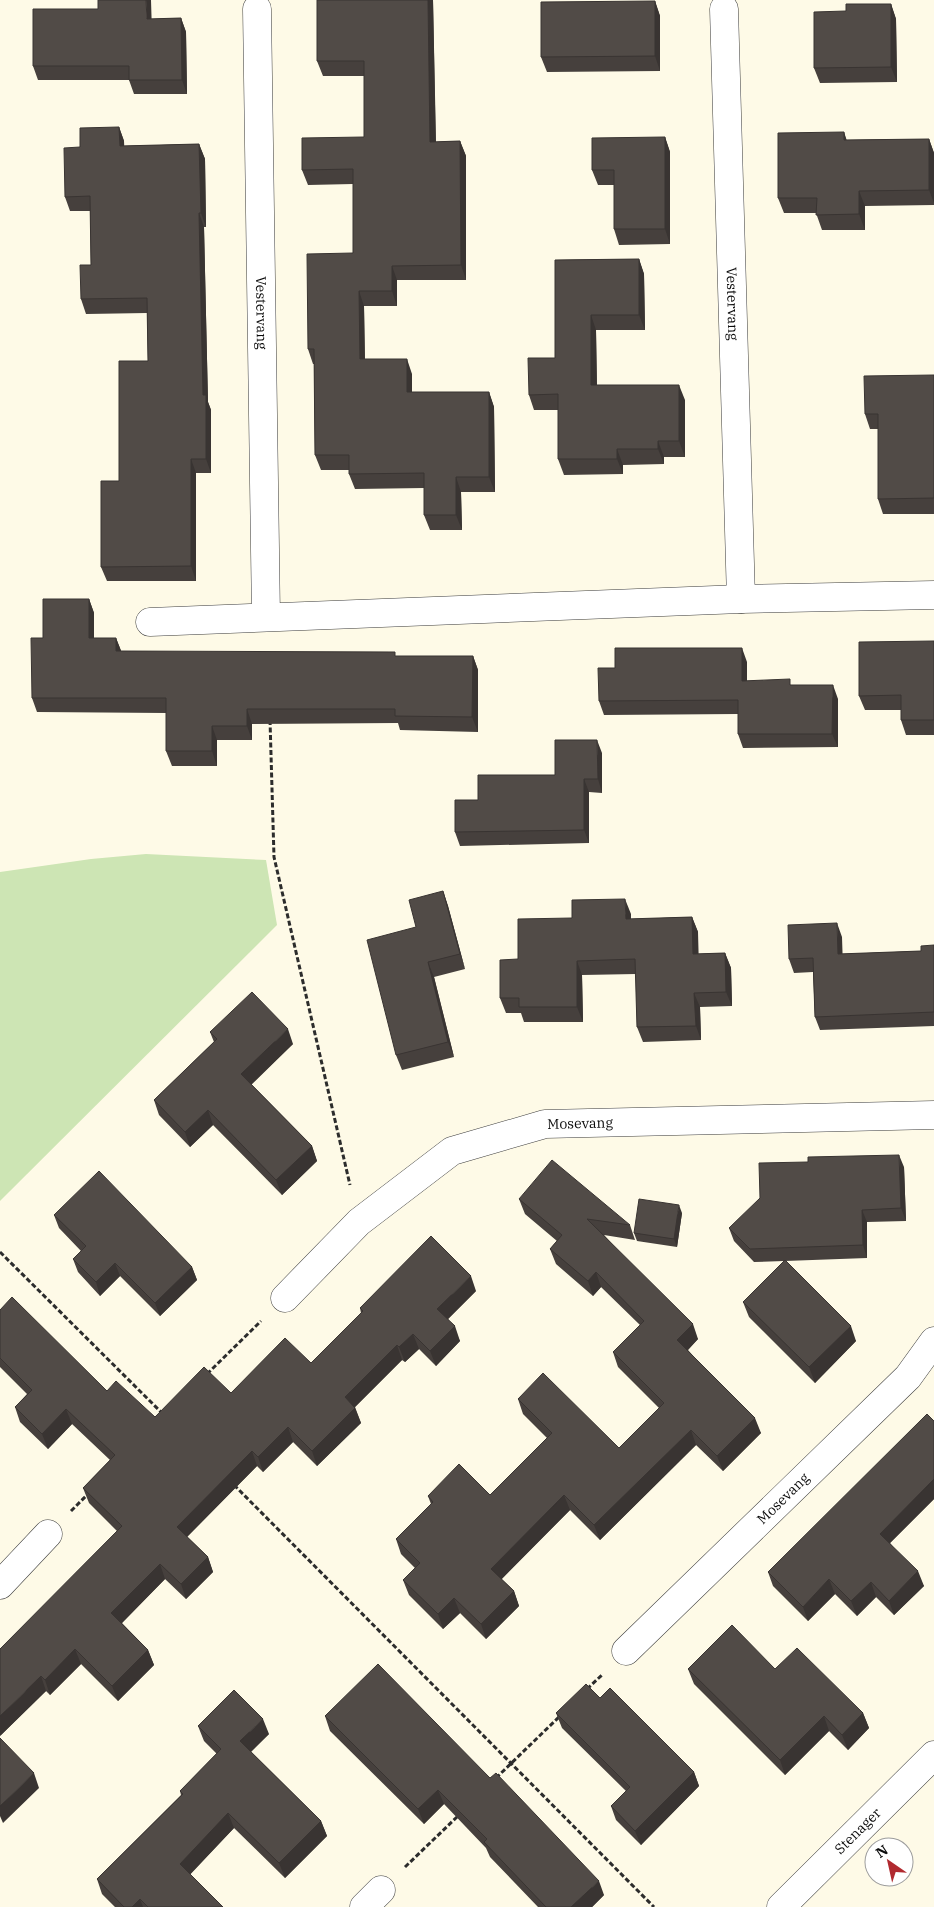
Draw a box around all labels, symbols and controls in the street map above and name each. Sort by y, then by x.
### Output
street label: Vestervang [722,267,743,341]
street label: Vestervang [252,276,271,350]
street label: Mosevang [547,1113,614,1133]
street label: Mosevang [753,1469,813,1528]
street label: Stenager [831,1803,885,1858]
north arrow [864,1837,914,1887]
text: N [872,1841,891,1862]

